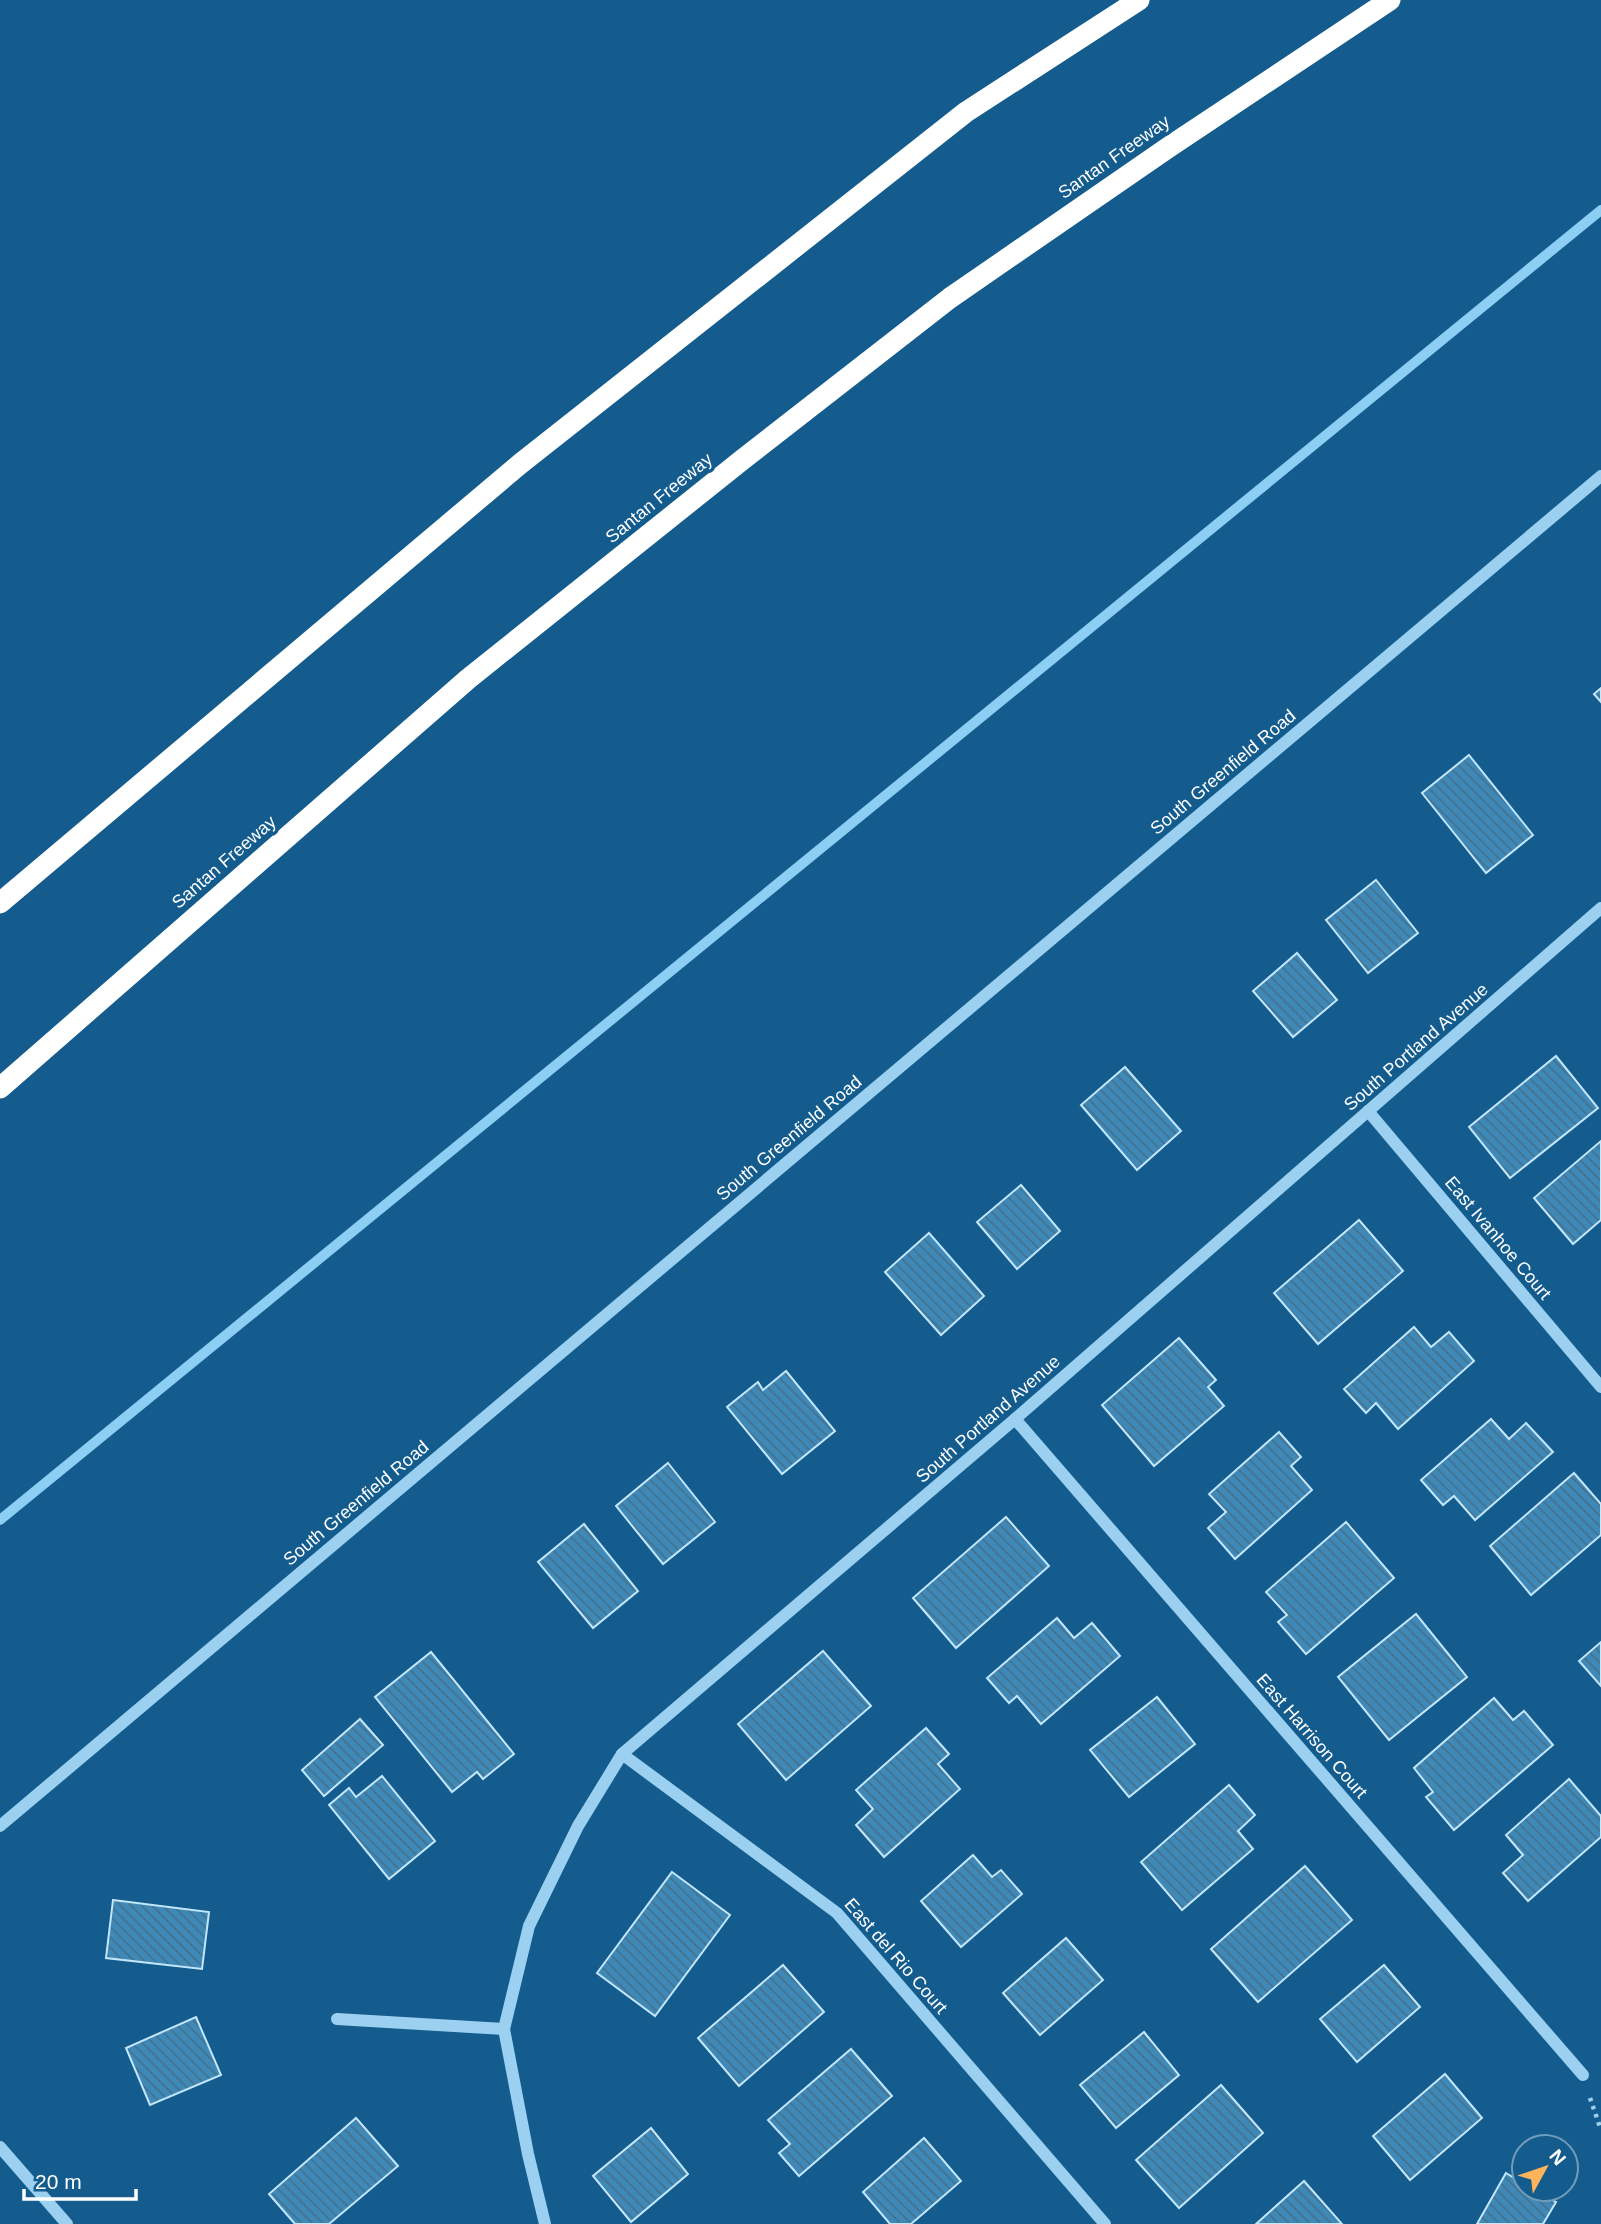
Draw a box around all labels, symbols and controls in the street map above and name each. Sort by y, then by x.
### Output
street label: Santan Freeway [1055,111,1173,203]
street label: Santan Freeway [602,449,716,547]
street label: South Greenfield Road [1146,705,1300,839]
street label: Santan Freeway [168,811,280,913]
street label: South Portland Avenue [1340,979,1492,1115]
street label: South Greenfield Road [712,1071,866,1205]
street label: East Ivanhoe Court [1441,1173,1555,1303]
street label: South Portland Avenue [912,1351,1064,1487]
street label: South Greenfield Road [279,1436,433,1570]
street label: East Harrison Court [1253,1670,1371,1802]
street label: East del Rio Court [841,1894,951,2018]
north arrow [1510,2133,1580,2203]
text: N [1545,2145,1570,2169]
scale bar [24,2158,136,2202]
text: 20 m [35,2170,82,2193]

